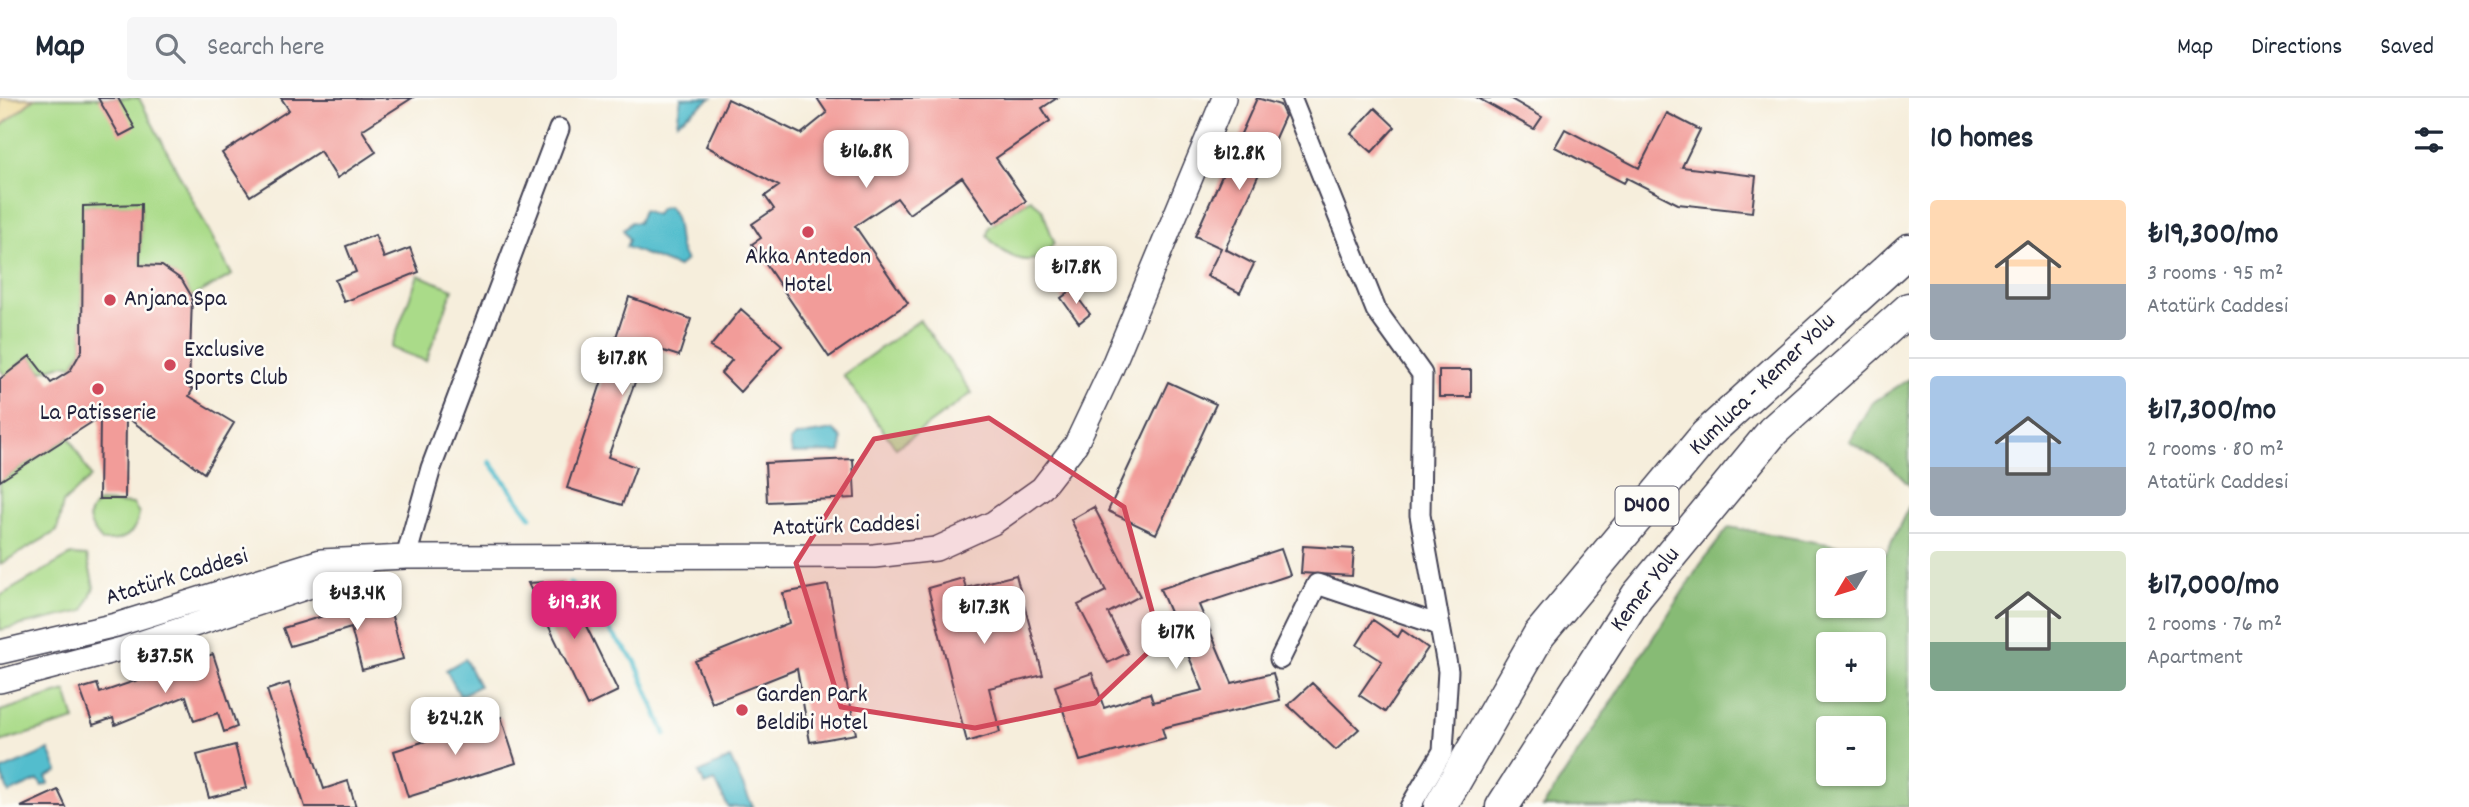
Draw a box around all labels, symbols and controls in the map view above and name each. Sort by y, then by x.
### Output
search box [127,17,617,80]
text: Map [35,25,85,72]
icon: search [151,29,189,67]
text: Search here [207,30,325,67]
text: Map [2177,31,2213,65]
text: Directions [2251,31,2342,65]
text: Saved [2380,31,2434,65]
text: 10 homes [1930,119,2033,162]
icon: filters [2410,121,2448,159]
pin: ₺16.8K [809,130,923,190]
pin: ₺12.8K [1182,132,1296,192]
text: ₺16.8K [840,136,892,169]
text: ₺12.8K [1213,138,1265,171]
text: ₺19,300/mo [2147,215,2278,258]
marker: Akka Antedon Hotel [800,224,816,240]
icon: home [1986,228,2070,312]
place label: Akka Antedon Hotel [745,241,871,303]
pin: ₺17.8K [1019,246,1133,306]
text: ₺17.8K [1051,252,1101,285]
text: 3 rooms · 95 m² [2147,258,2283,291]
place label: Anjana Spa [124,283,227,317]
text: Atatürk Caddesi [2147,291,2288,324]
marker: Anjana Spa [102,292,118,308]
street label: Kumluca - Kemer Yolu [1682,306,1844,464]
place label: Exclusive Sports Club [184,334,288,396]
pin: ₺17.8K [565,338,679,397]
text: ₺17.8K [597,343,647,376]
marker: Exclusive Sports Club [162,357,178,373]
marker: La Patisserie [90,381,106,397]
text: ₺17,300/mo [2147,391,2276,434]
place label: La Patisserie [40,397,156,431]
icon: home [1986,404,2070,488]
text: 2 rooms · 80 m² [2147,434,2284,467]
text: Atatürk Caddesi [2147,467,2288,500]
road number: D400 [1616,486,1678,526]
street label: Atatürk Caddesi [772,507,920,547]
street label: Atatürk Caddesi [102,540,252,616]
street label: Kemer Yolu [1603,540,1689,640]
north arrow [1816,548,1886,618]
map controls [1816,548,1886,786]
text: ₺17,000/mo [2147,566,2279,609]
pin: ₺43.4K [300,573,414,632]
text: ₺43.4K [329,578,385,611]
icon: home [1986,579,2070,663]
pin: ₺19.3K [517,582,631,641]
text: ₺19.3K [547,587,601,620]
pin: ₺17.3K [927,587,1041,646]
text: ₺17.3K [958,592,1010,625]
text: 2 rooms · 76 m² [2147,609,2282,642]
pin: ₺17K [1135,612,1217,671]
text: ₺17K [1157,617,1195,650]
button: + [1816,632,1886,702]
pin: ₺37.5K [108,636,222,695]
text: ₺37.5K [137,641,193,674]
text: Apartment [2147,642,2243,675]
place label: Garden Park Beldibi Hotel [756,679,868,741]
pin: ₺24.2K [398,698,512,757]
marker: Garden Park Beldibi Hotel [734,702,750,718]
text: ₺24.2K [427,703,483,736]
button: − [1816,716,1886,786]

